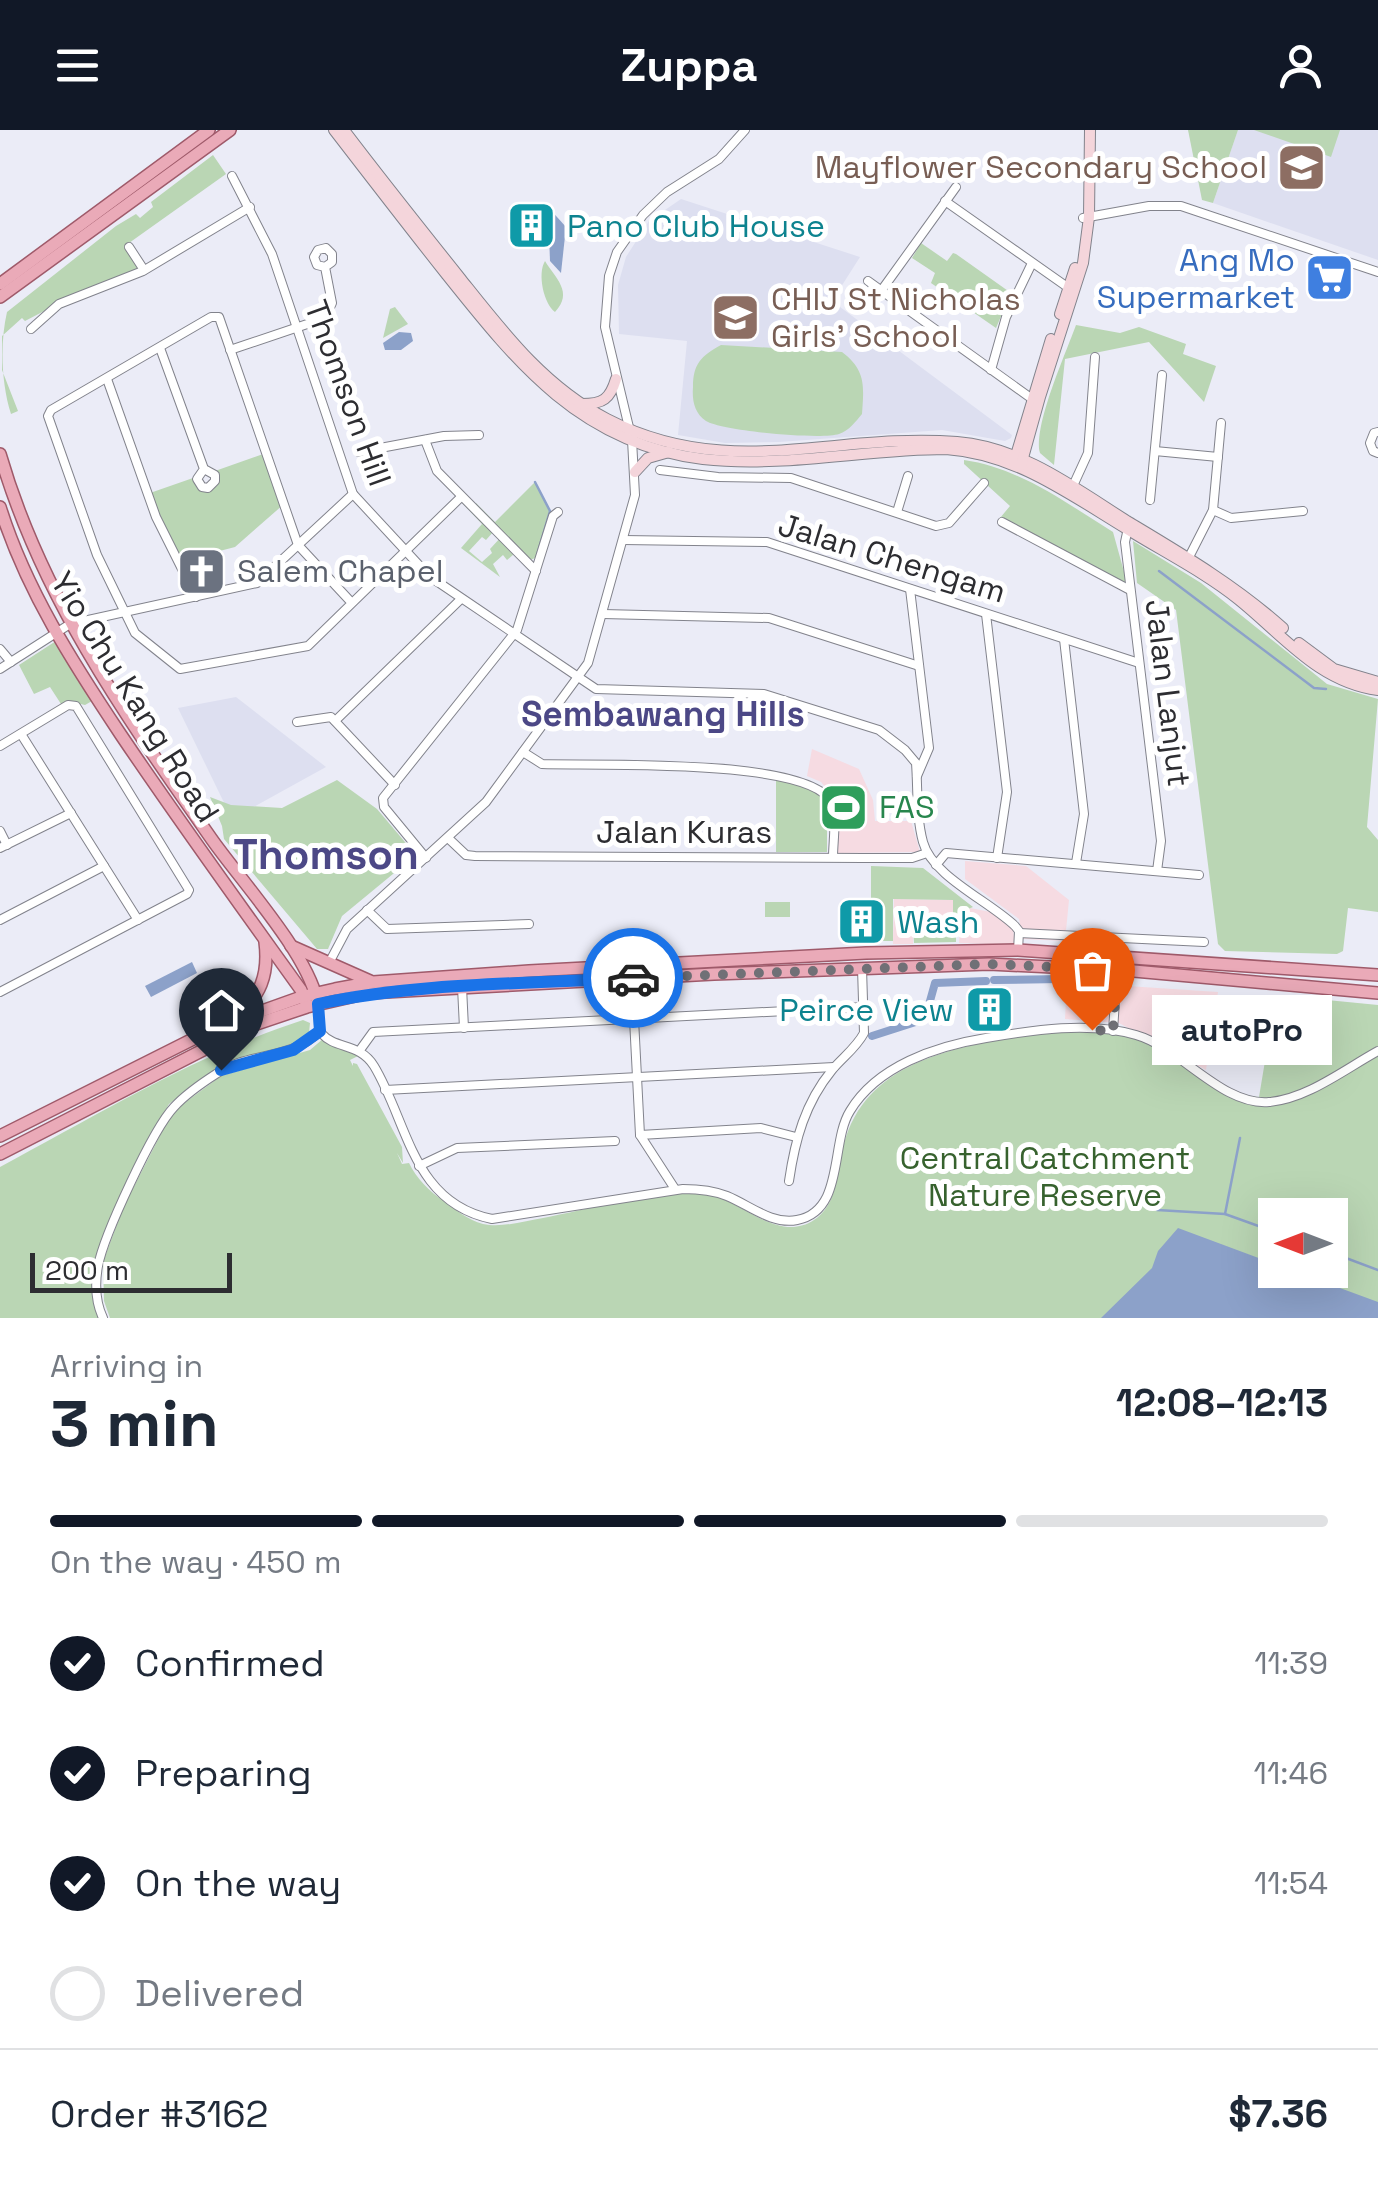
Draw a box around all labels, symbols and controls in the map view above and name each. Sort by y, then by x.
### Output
text: Zuppa [621,37,757,94]
icon: menu [50,38,105,93]
icon: person [1273,38,1328,93]
school or university icon: Mayflower Secondary School [1276,141,1328,193]
place label: Mayflower Secondary School [815,147,1267,187]
building icon: Pano Club House [506,200,558,252]
place label: Pano Club House [567,206,825,246]
place label: Ang Mo Supermarket [1097,240,1295,317]
supermarket icon: Ang Mo Supermarket [1304,252,1356,304]
place label: CHIJ St Nicholas Girls' School [771,279,1021,356]
school or university icon: CHIJ St Nicholas Girls' School [710,291,762,343]
street label: Thomson Hill [296,295,400,491]
street label: Jalan Chengam [773,504,1011,612]
church icon: Salem Chapel [176,545,228,597]
place label: Salem Chapel [237,551,444,591]
street label: Yio Chu Kang Road [42,564,228,830]
street label: Jalan Lanjut [1137,597,1199,789]
district label: Sembawang Hills [521,692,805,736]
sports icon: FAS [818,781,870,833]
place label: FAS [879,787,935,827]
street label: Jalan Kuras [596,812,772,852]
district label: Thomson [233,828,419,881]
building icon: Wash [836,896,888,948]
place label: Wash [897,902,979,942]
courier [583,928,683,1028]
pin [1050,928,1135,1031]
icon: bag [1065,943,1120,998]
icon: car [606,951,661,1006]
pin [179,968,264,1071]
icon: home [194,983,249,1038]
building icon: Peirce View [963,984,1015,1036]
place label: Peirce View [779,990,954,1030]
callout: autoPro [1152,995,1332,1065]
text: autoPro [1181,1010,1303,1050]
park label: Central Catchment Nature Reserve [900,1138,1190,1215]
north arrow [1258,1198,1348,1288]
map controls [1258,1198,1348,1288]
scale bar [30,1248,232,1292]
text: 200 m [45,1252,129,1288]
text: Arriving in [50,1346,203,1386]
text: 12:08–12:13 [1116,1379,1328,1427]
text: 3 min [50,1382,219,1465]
text: On the way · 450 m [50,1542,342,1582]
icon: check [50,1636,105,1691]
text: Confirmed [135,1639,325,1687]
text: 11:39 [1254,1643,1328,1683]
icon: check [50,1746,105,1801]
text: Preparing [135,1749,312,1797]
text: 11:46 [1254,1753,1328,1793]
icon: check [50,1856,105,1911]
text: On the way [135,1859,341,1907]
text: 11:54 [1254,1863,1328,1903]
text: Delivered [135,1969,304,2017]
text: Order #3162 [50,2090,268,2138]
text: $7.36 [1229,2090,1328,2138]

